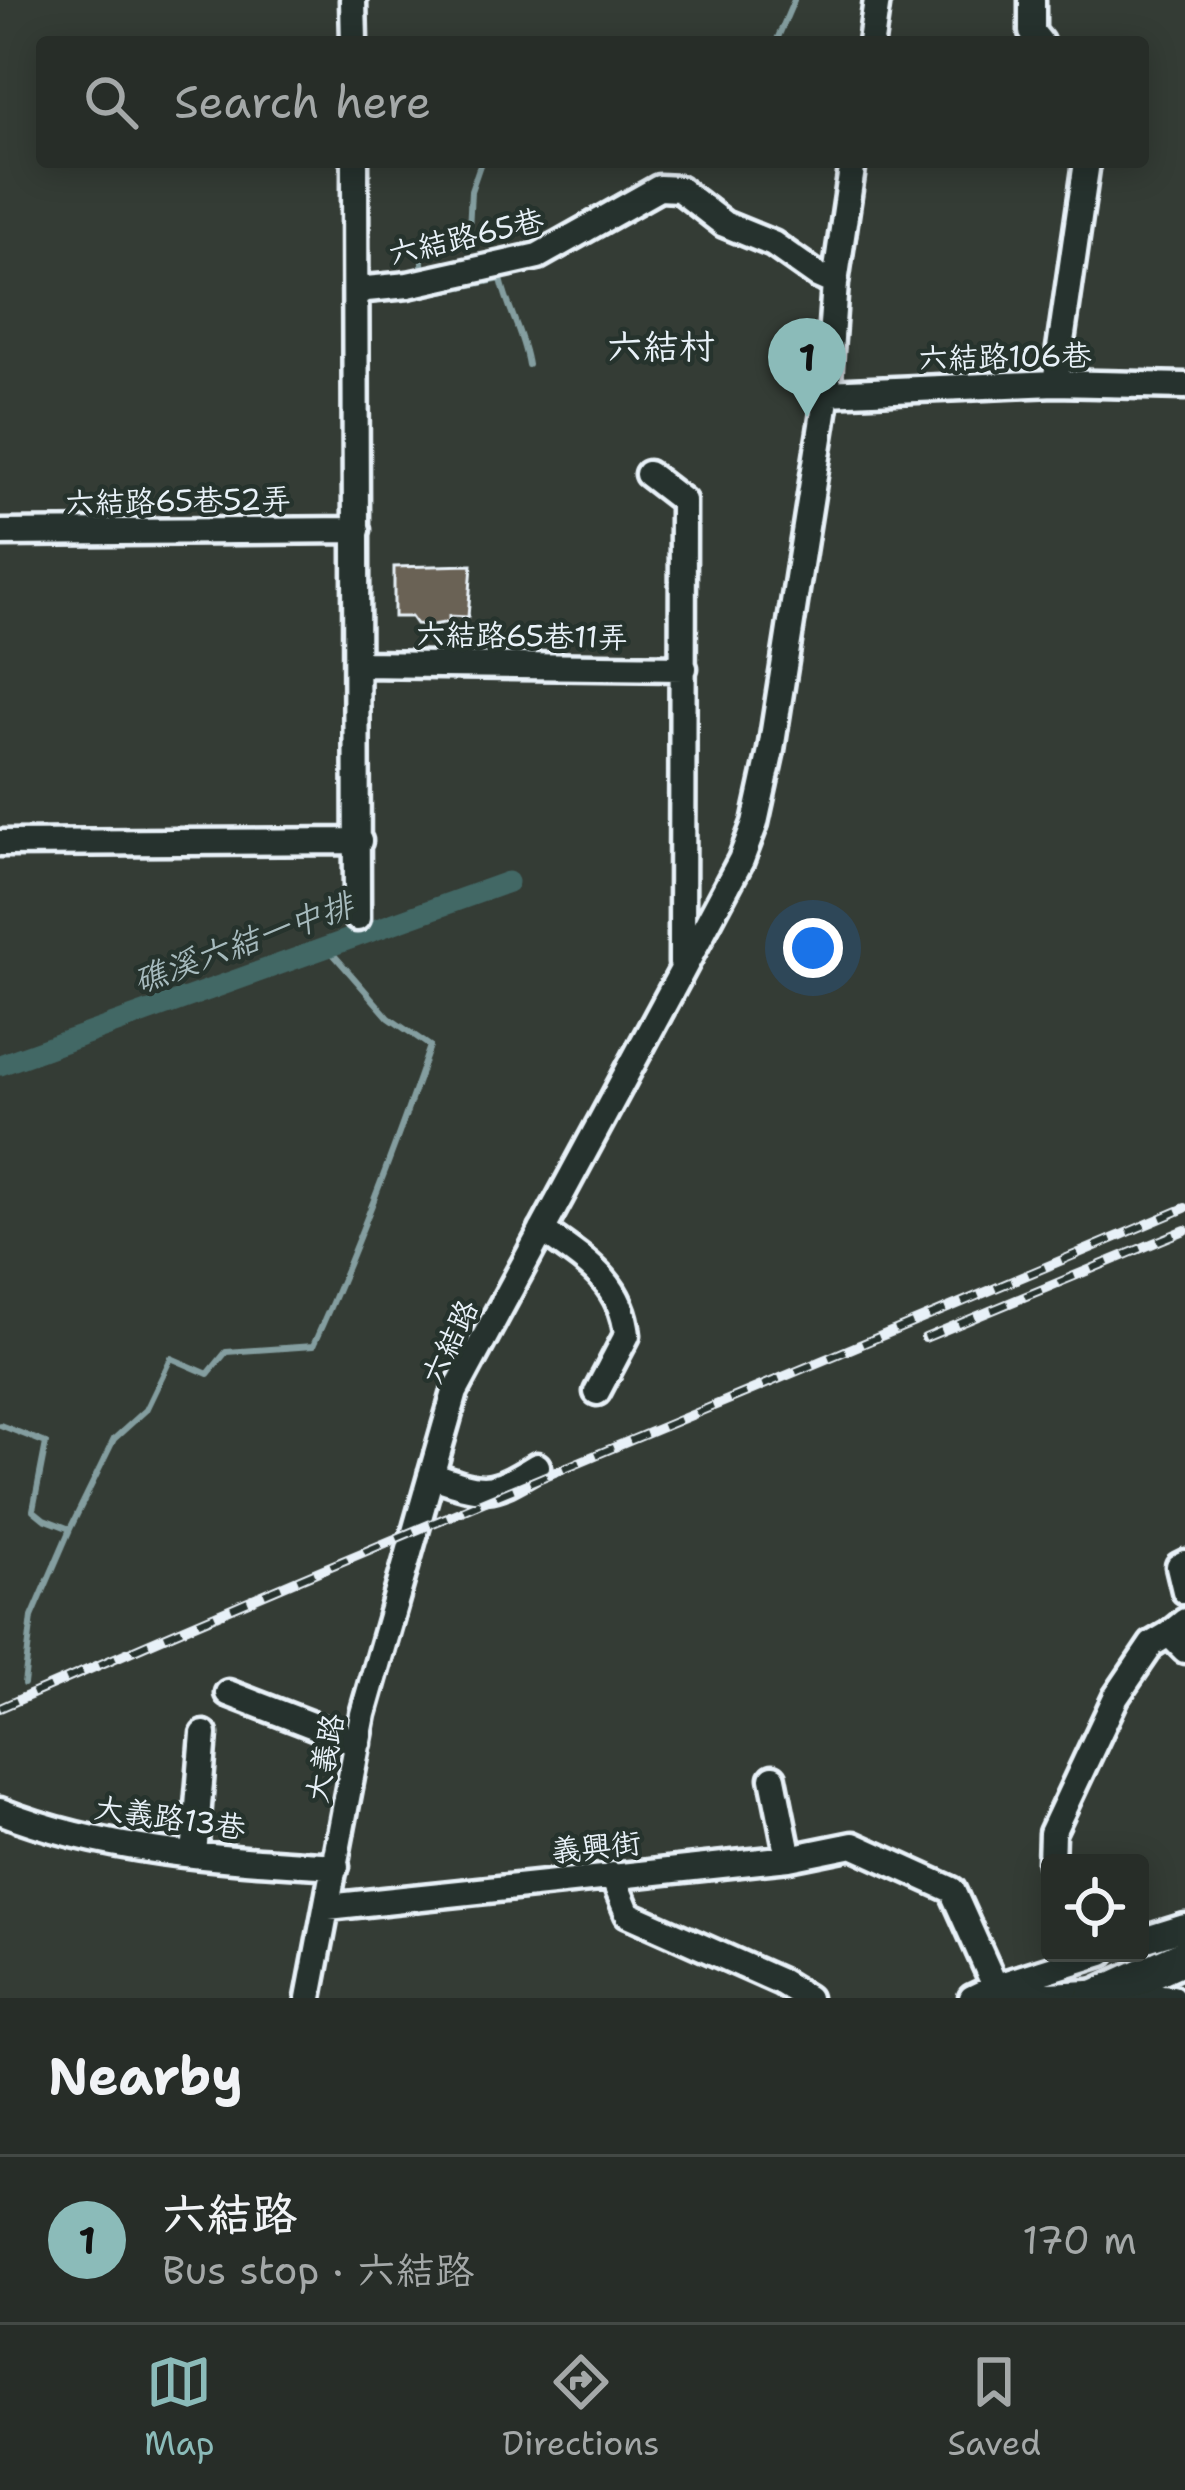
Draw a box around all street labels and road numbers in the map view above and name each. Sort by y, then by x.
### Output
street label: 六結路65巷 [384,199,548,274]
street label: 六結路106巷 [918,334,1092,379]
street label: 六結路65巷52弄 [65,478,291,523]
street label: 六結路65巷11弄 [416,613,628,658]
street label: 六結路 [411,1292,488,1391]
street label: 大義路 [296,1710,353,1806]
street label: 大義路13巷 [92,1787,248,1848]
street label: 義興街 [549,1821,643,1872]

